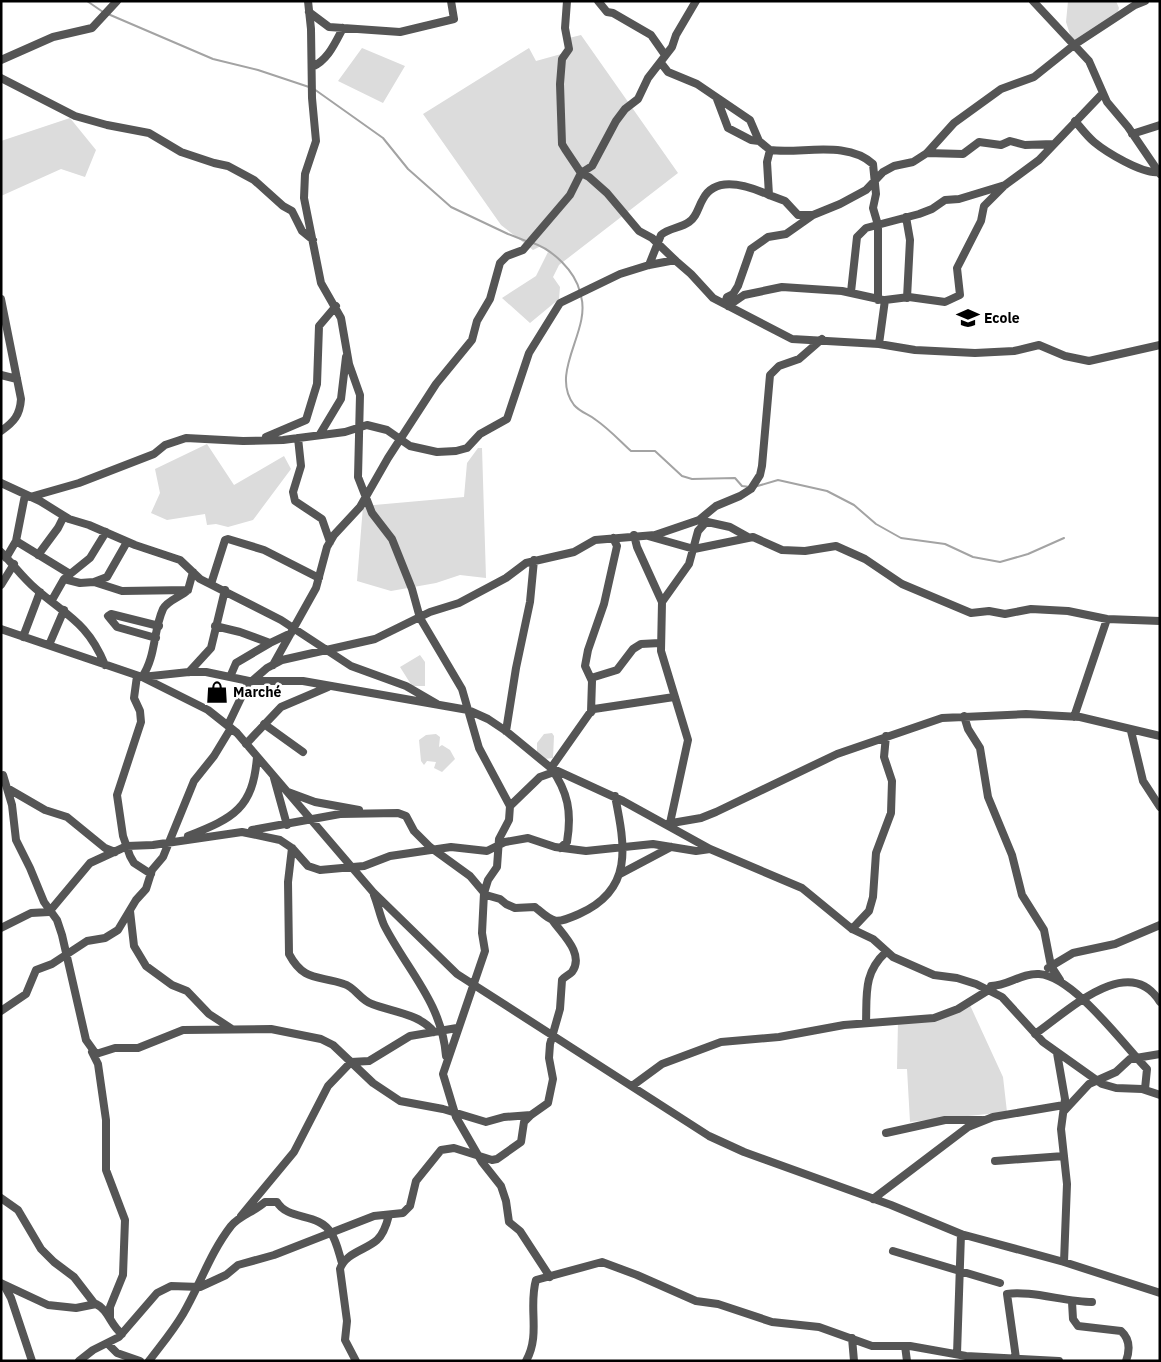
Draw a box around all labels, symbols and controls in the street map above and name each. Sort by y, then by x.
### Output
school or university icon: Ecole [955,305,981,331]
place label: Ecole [984,309,1020,327]
shop icon: Marché [204,679,230,705]
place label: Marché [233,683,282,701]

